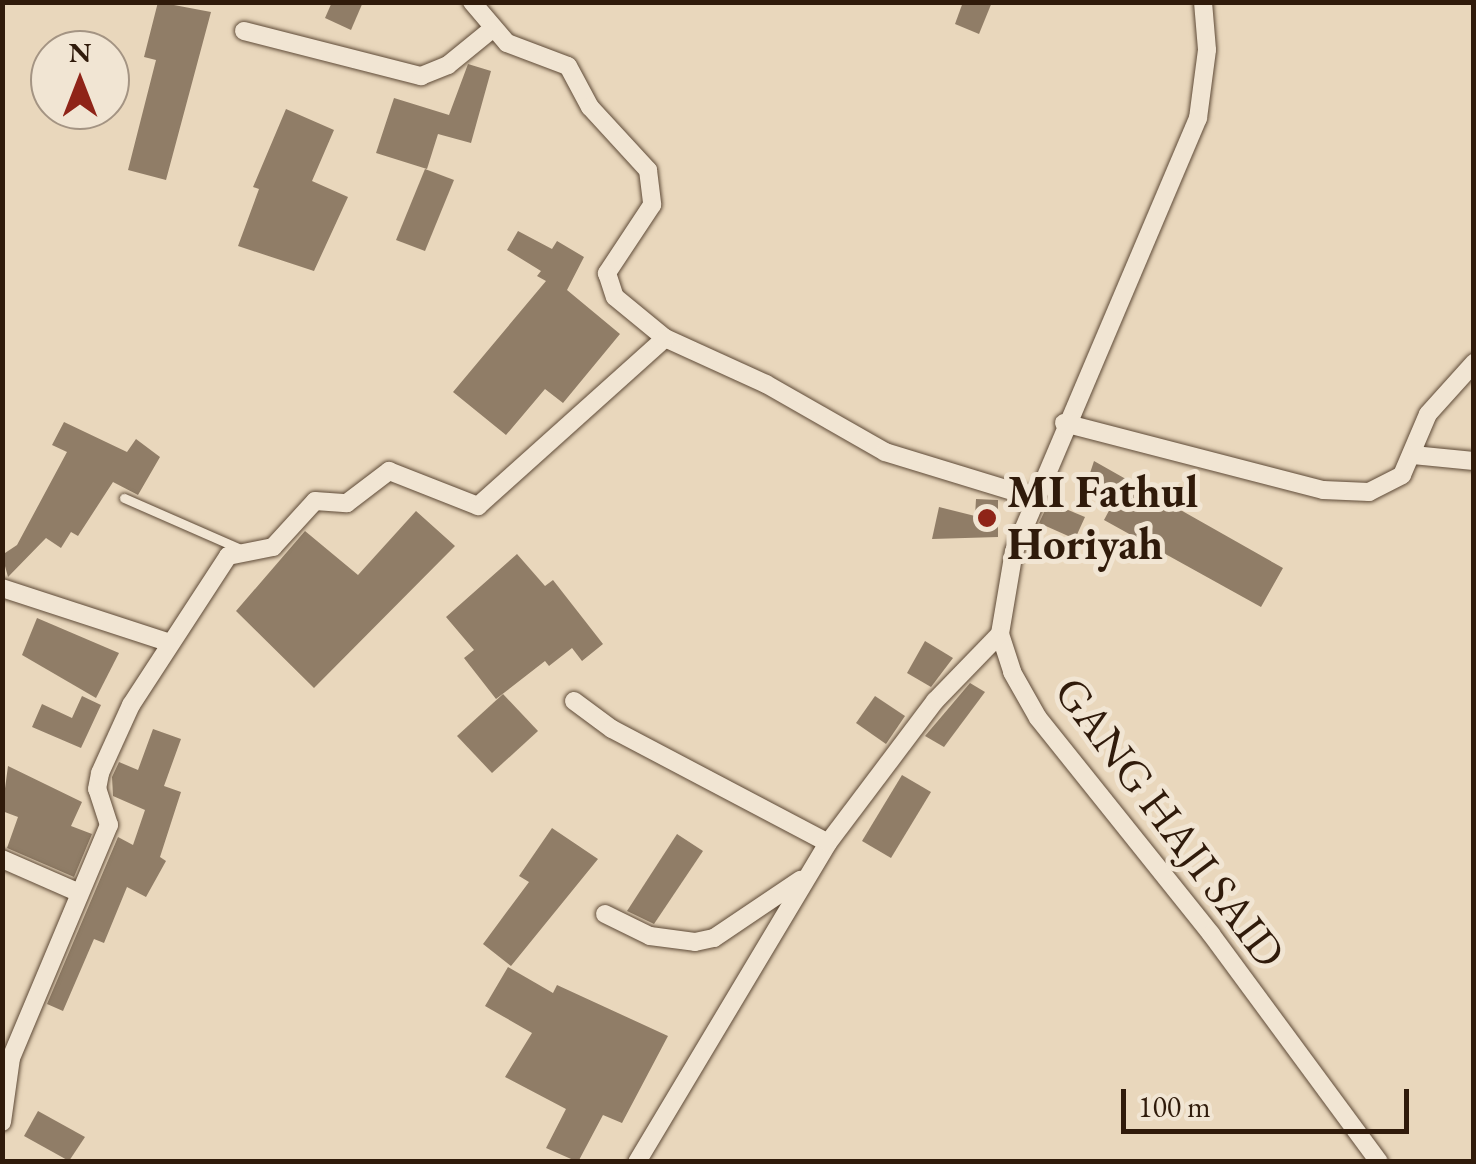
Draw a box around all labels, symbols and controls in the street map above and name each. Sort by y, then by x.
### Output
north arrow [30,30,130,130]
text: N [69,34,91,70]
place label: MI Fathul Horiyah [1007,465,1198,571]
marker: MI Fathul Horiyah [976,507,998,529]
street label: GANG HAJI SAID [1043,666,1297,978]
scale bar [1126,1069,1414,1131]
text: 100 m [1138,1087,1211,1126]

